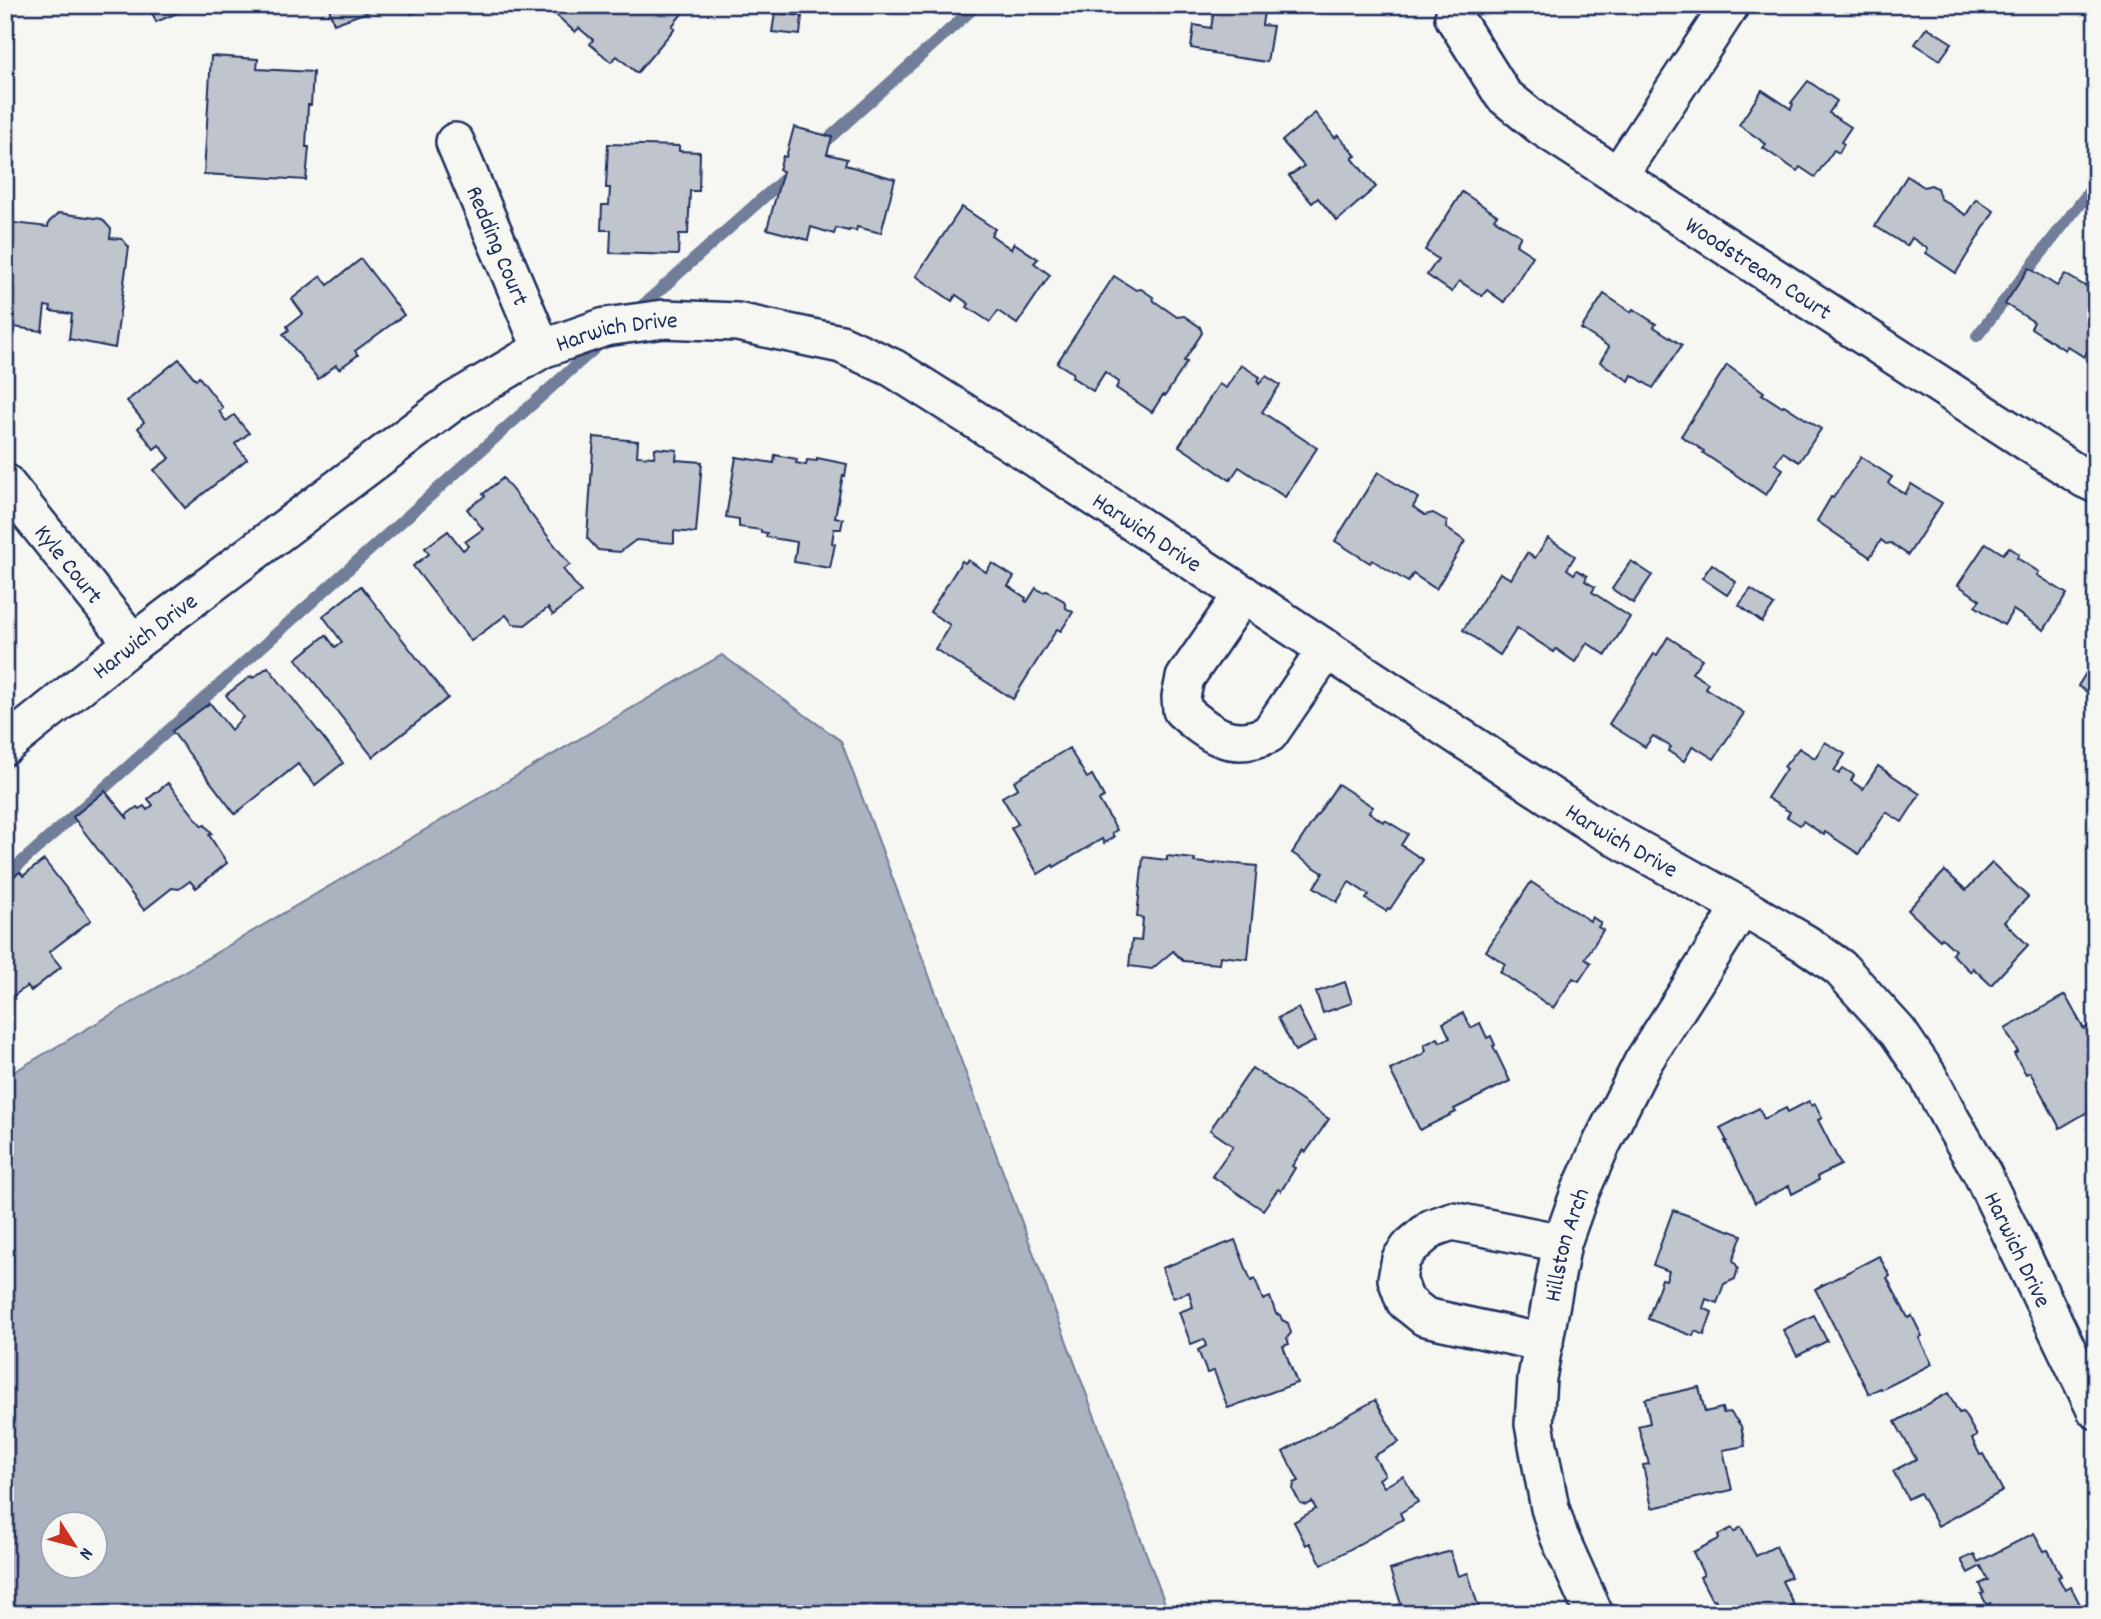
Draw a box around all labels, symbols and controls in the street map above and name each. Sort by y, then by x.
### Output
street label: Redding Court [455,181,536,312]
street label: Woodstream Court [1677,210,1838,330]
street label: Harwich Drive [552,305,678,363]
street label: Harwich Drive [1084,486,1207,583]
street label: Kyle Court [25,518,109,612]
street label: Harwich Drive [86,586,206,689]
street label: Harwich Drive [1557,796,1683,888]
street label: Hillston Arch [1537,1184,1600,1305]
street label: Harwich Drive [1973,1187,2058,1314]
north arrow [38,1510,108,1580]
text: N [71,1541,99,1565]

